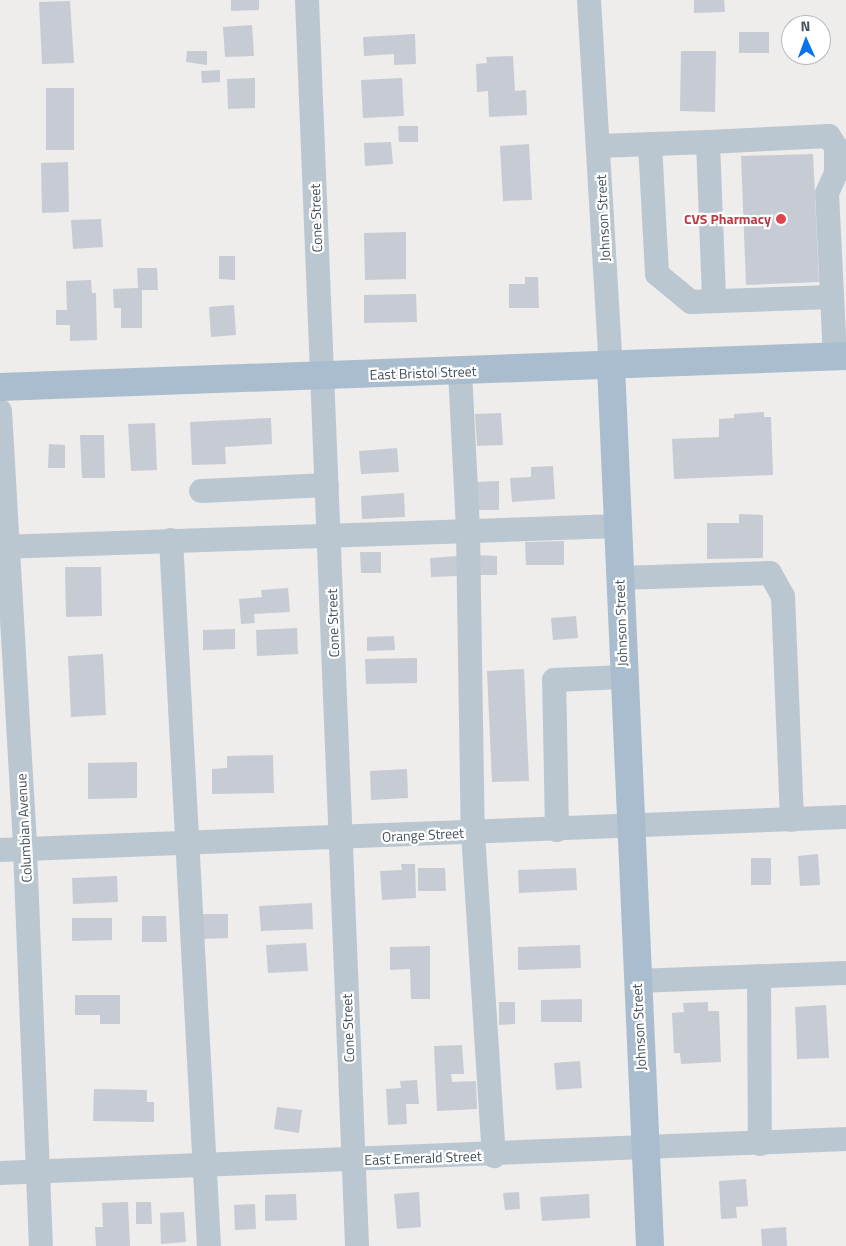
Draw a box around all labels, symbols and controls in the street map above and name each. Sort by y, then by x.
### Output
north arrow [781,15,831,65]
text: N [800,15,811,36]
street label: Johnson Street [592,174,614,262]
street label: Cone Street [306,183,326,253]
place label: CVS Pharmacy [684,211,771,227]
marker: CVS Pharmacy [775,213,787,225]
street label: East Bristol Street [369,363,477,383]
street label: Johnson Street [611,579,631,667]
street label: Cone Street [323,588,343,658]
street label: Columbian Avenue [13,773,35,883]
street label: Orange Street [382,824,464,846]
street label: Johnson Street [628,983,650,1071]
street label: Cone Street [338,993,358,1063]
street label: East Emerald Street [364,1148,482,1168]

